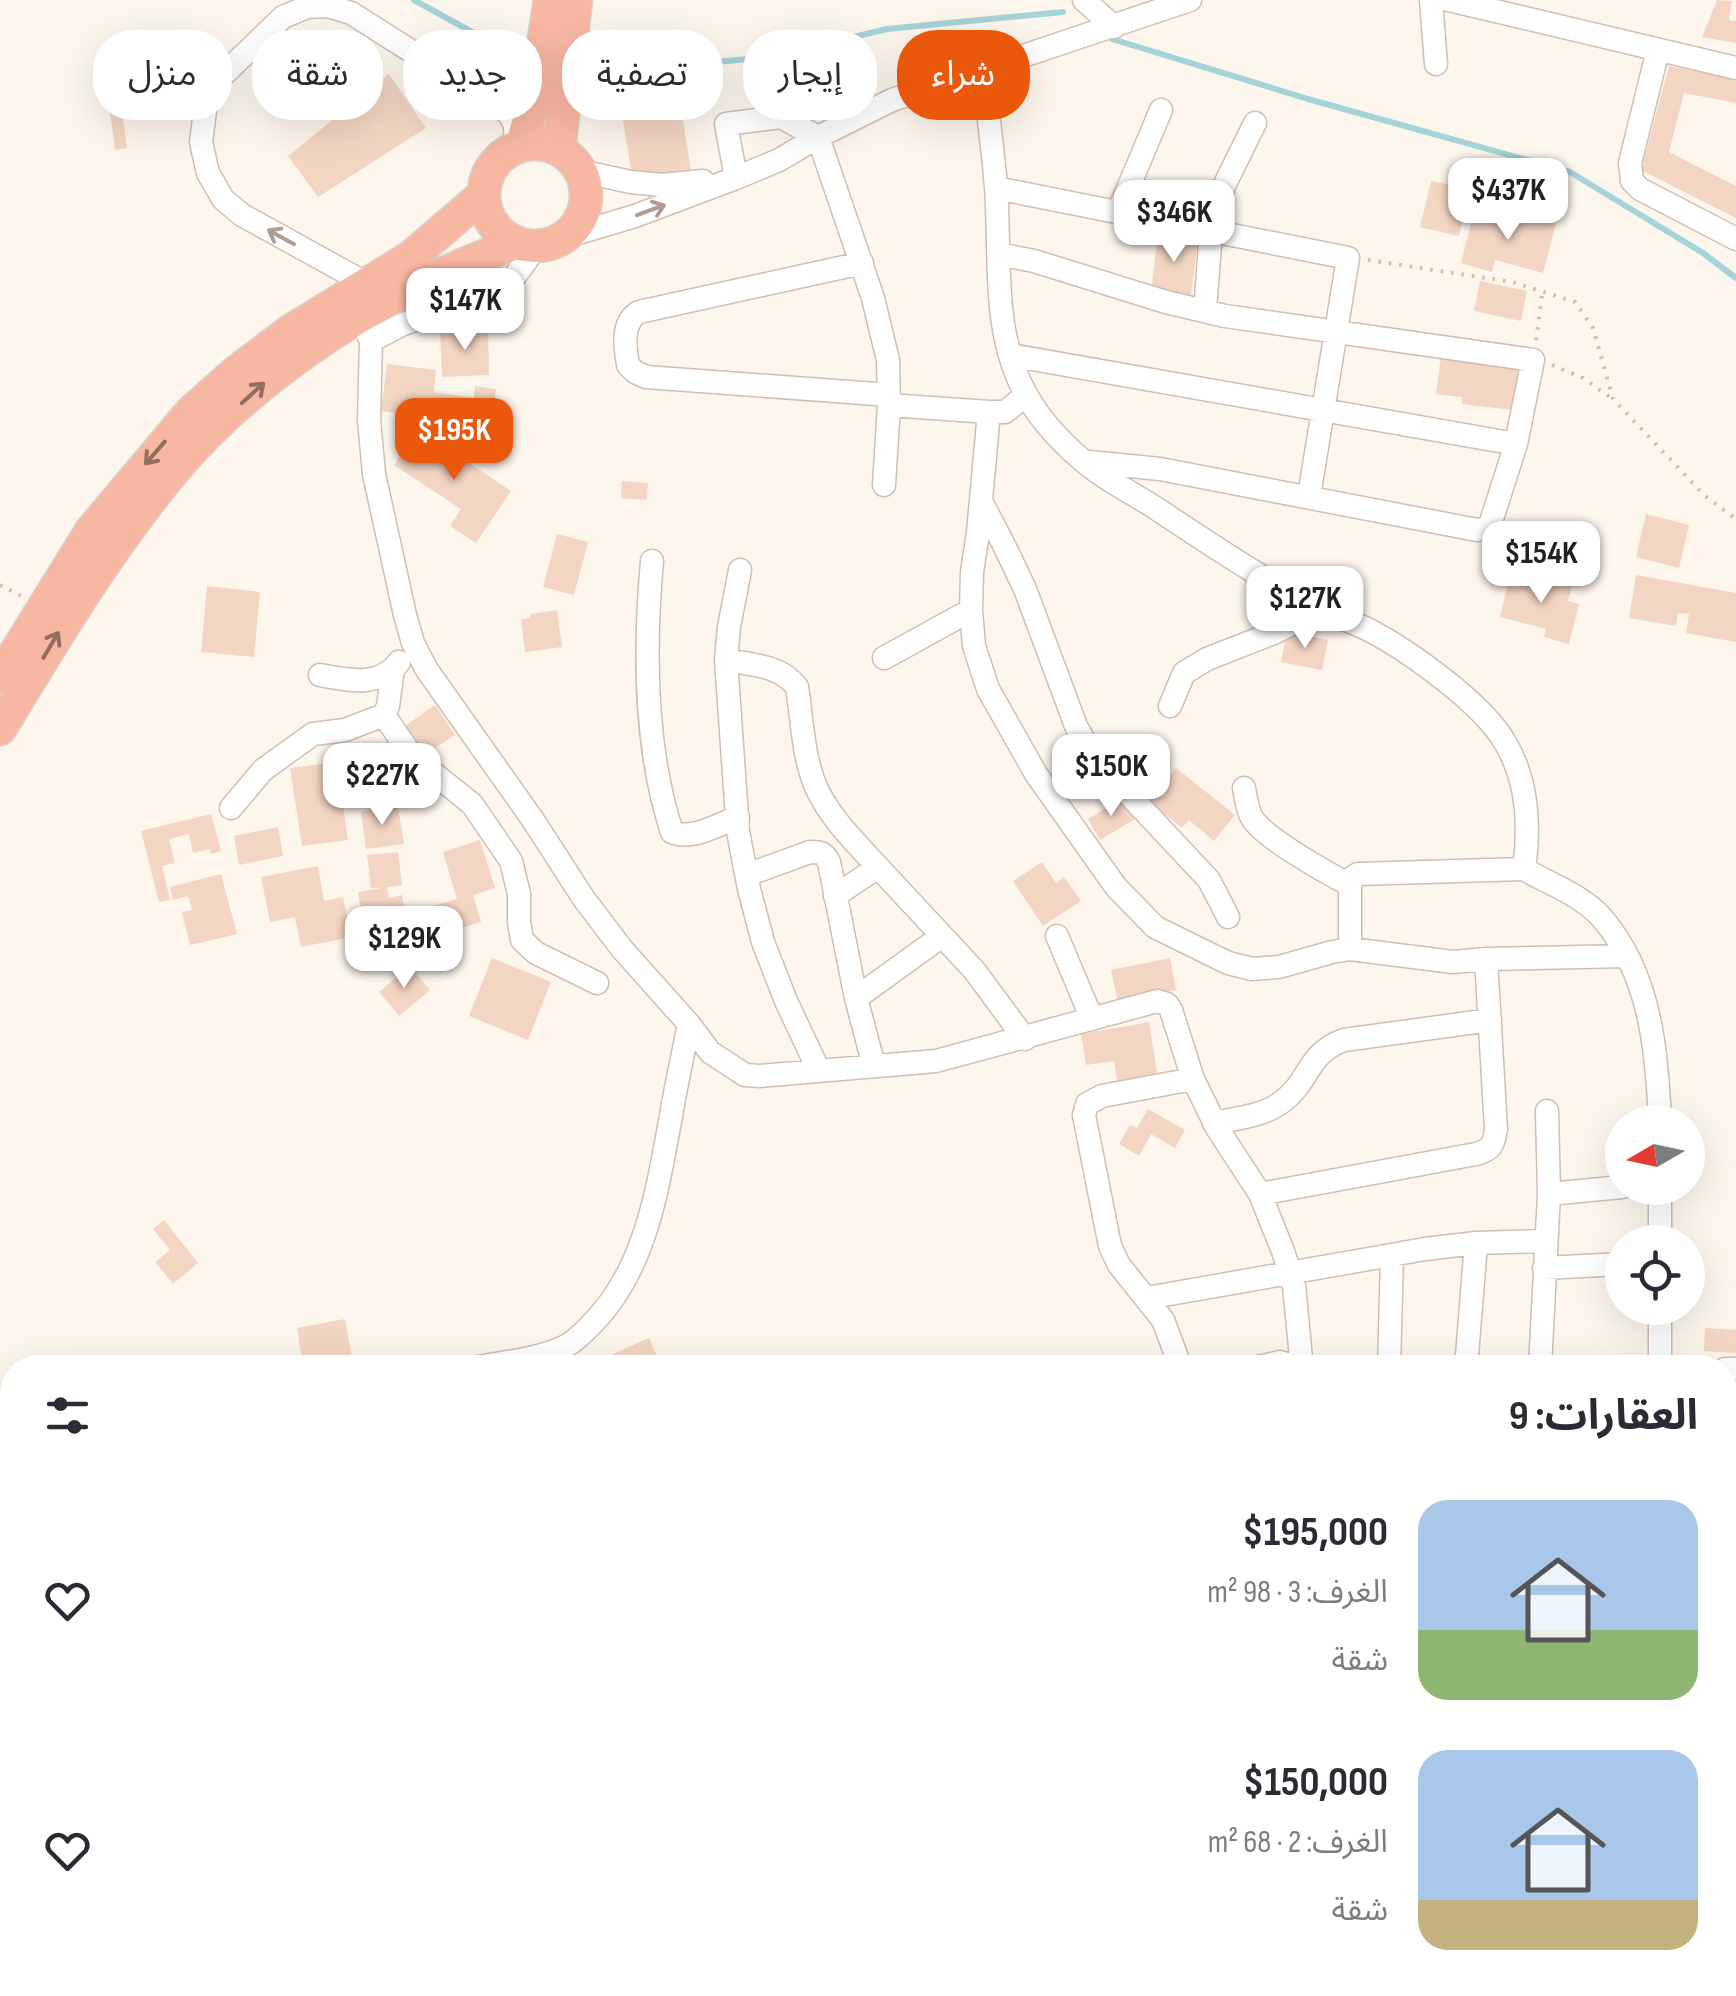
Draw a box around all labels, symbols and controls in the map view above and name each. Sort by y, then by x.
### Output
chip: منزل [93,30,232,120]
chip: شقة [252,30,383,120]
chip: جديد [403,30,542,120]
chip: تصفية [562,30,723,120]
chip: إيجار [743,30,877,120]
chip: شراء [897,30,1030,120]
pin: $437K [1438,158,1578,243]
text: $437K [1470,171,1546,210]
pin: $346K [1104,180,1244,265]
text: $346K [1136,193,1212,232]
one-way arrow [635,200,666,218]
one-way arrow [267,226,297,246]
pin: $147K [395,268,535,353]
text: $147K [428,281,502,320]
one-way arrow [240,382,265,405]
pin: $195K [384,398,524,483]
text: $195K [417,411,491,450]
one-way arrow [144,440,167,465]
pin: $154K [1471,521,1611,606]
text: $154K [1504,534,1578,573]
pin: $127K [1235,566,1375,651]
text: $127K [1268,579,1342,618]
one-way arrow [40,631,61,660]
pin: $150K [1041,734,1181,819]
pin: $227K [312,743,452,828]
text: $150K [1074,747,1148,786]
text: $227K [345,756,419,795]
pin: $129K [334,906,474,991]
text: $129K [367,919,441,958]
north arrow [1605,1105,1705,1205]
map controls [1605,1105,1705,1325]
button: locate [1605,1225,1705,1325]
icon: filters [40,1388,95,1443]
text: العقارات: 9 [1509,1391,1698,1442]
text: $195,000 [1242,1507,1388,1558]
icon: home [1498,1540,1618,1660]
icon: heart [40,1573,95,1628]
text: الغرف: 3 · 98 m² [1207,1573,1388,1612]
text: شقة [1332,1641,1388,1680]
text: $150,000 [1243,1757,1388,1808]
icon: home [1498,1790,1618,1910]
icon: heart [40,1823,95,1878]
text: الغرف: 2 · 68 m² [1208,1823,1388,1862]
text: شقة [1332,1891,1388,1930]

